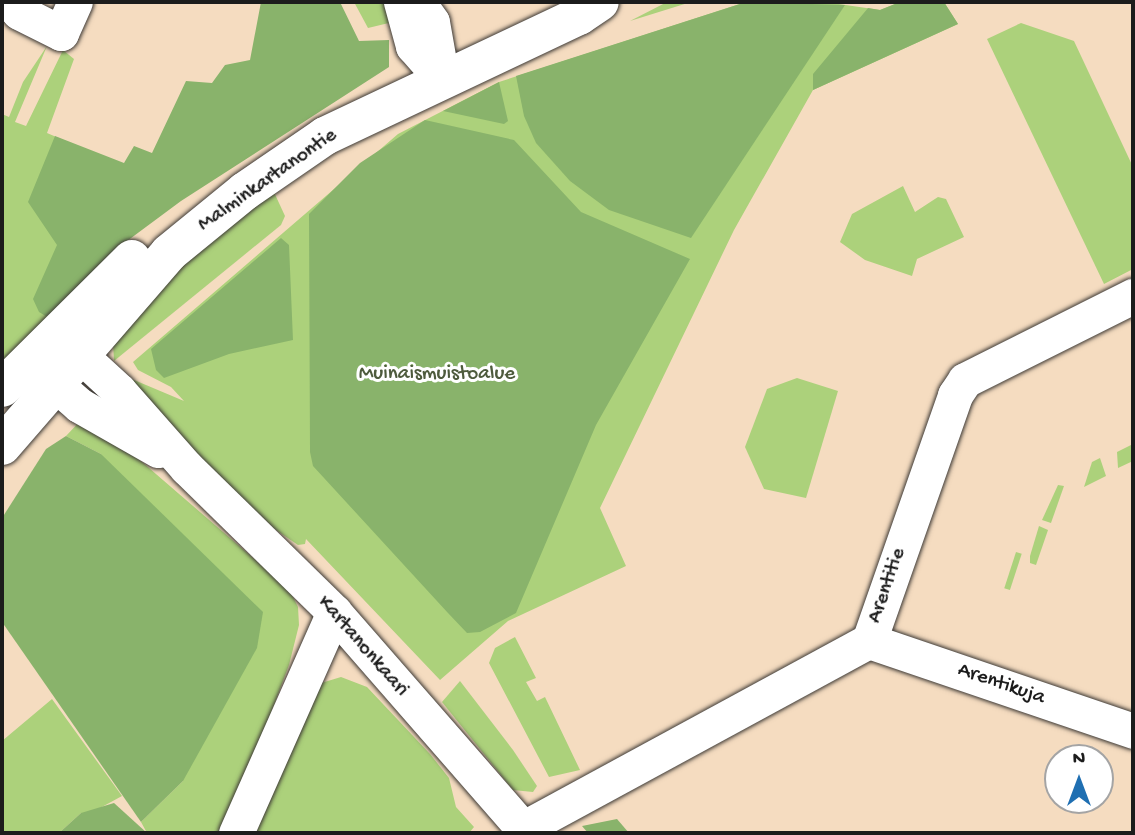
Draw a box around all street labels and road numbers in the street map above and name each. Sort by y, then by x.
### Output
street label: Malminkartanontie [194,124,342,238]
street label: Arentitie [863,545,913,627]
street label: Kartanonkaari [311,591,413,703]
street label: Arentikuja [954,658,1048,712]

